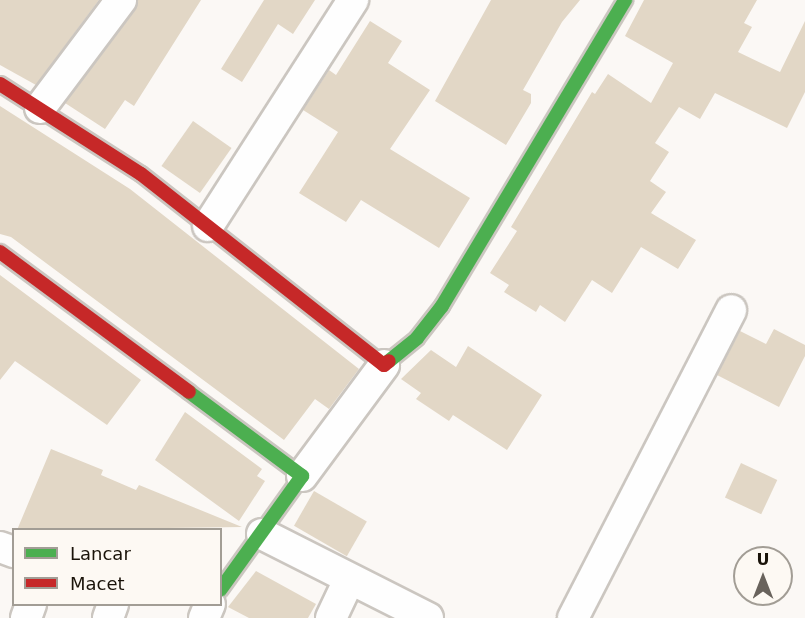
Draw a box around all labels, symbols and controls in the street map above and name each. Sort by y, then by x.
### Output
legend [12,528,222,606]
text: Lancar [70,543,131,564]
north arrow [733,546,793,606]
text: U [757,550,770,569]
text: Macet [70,573,125,594]

